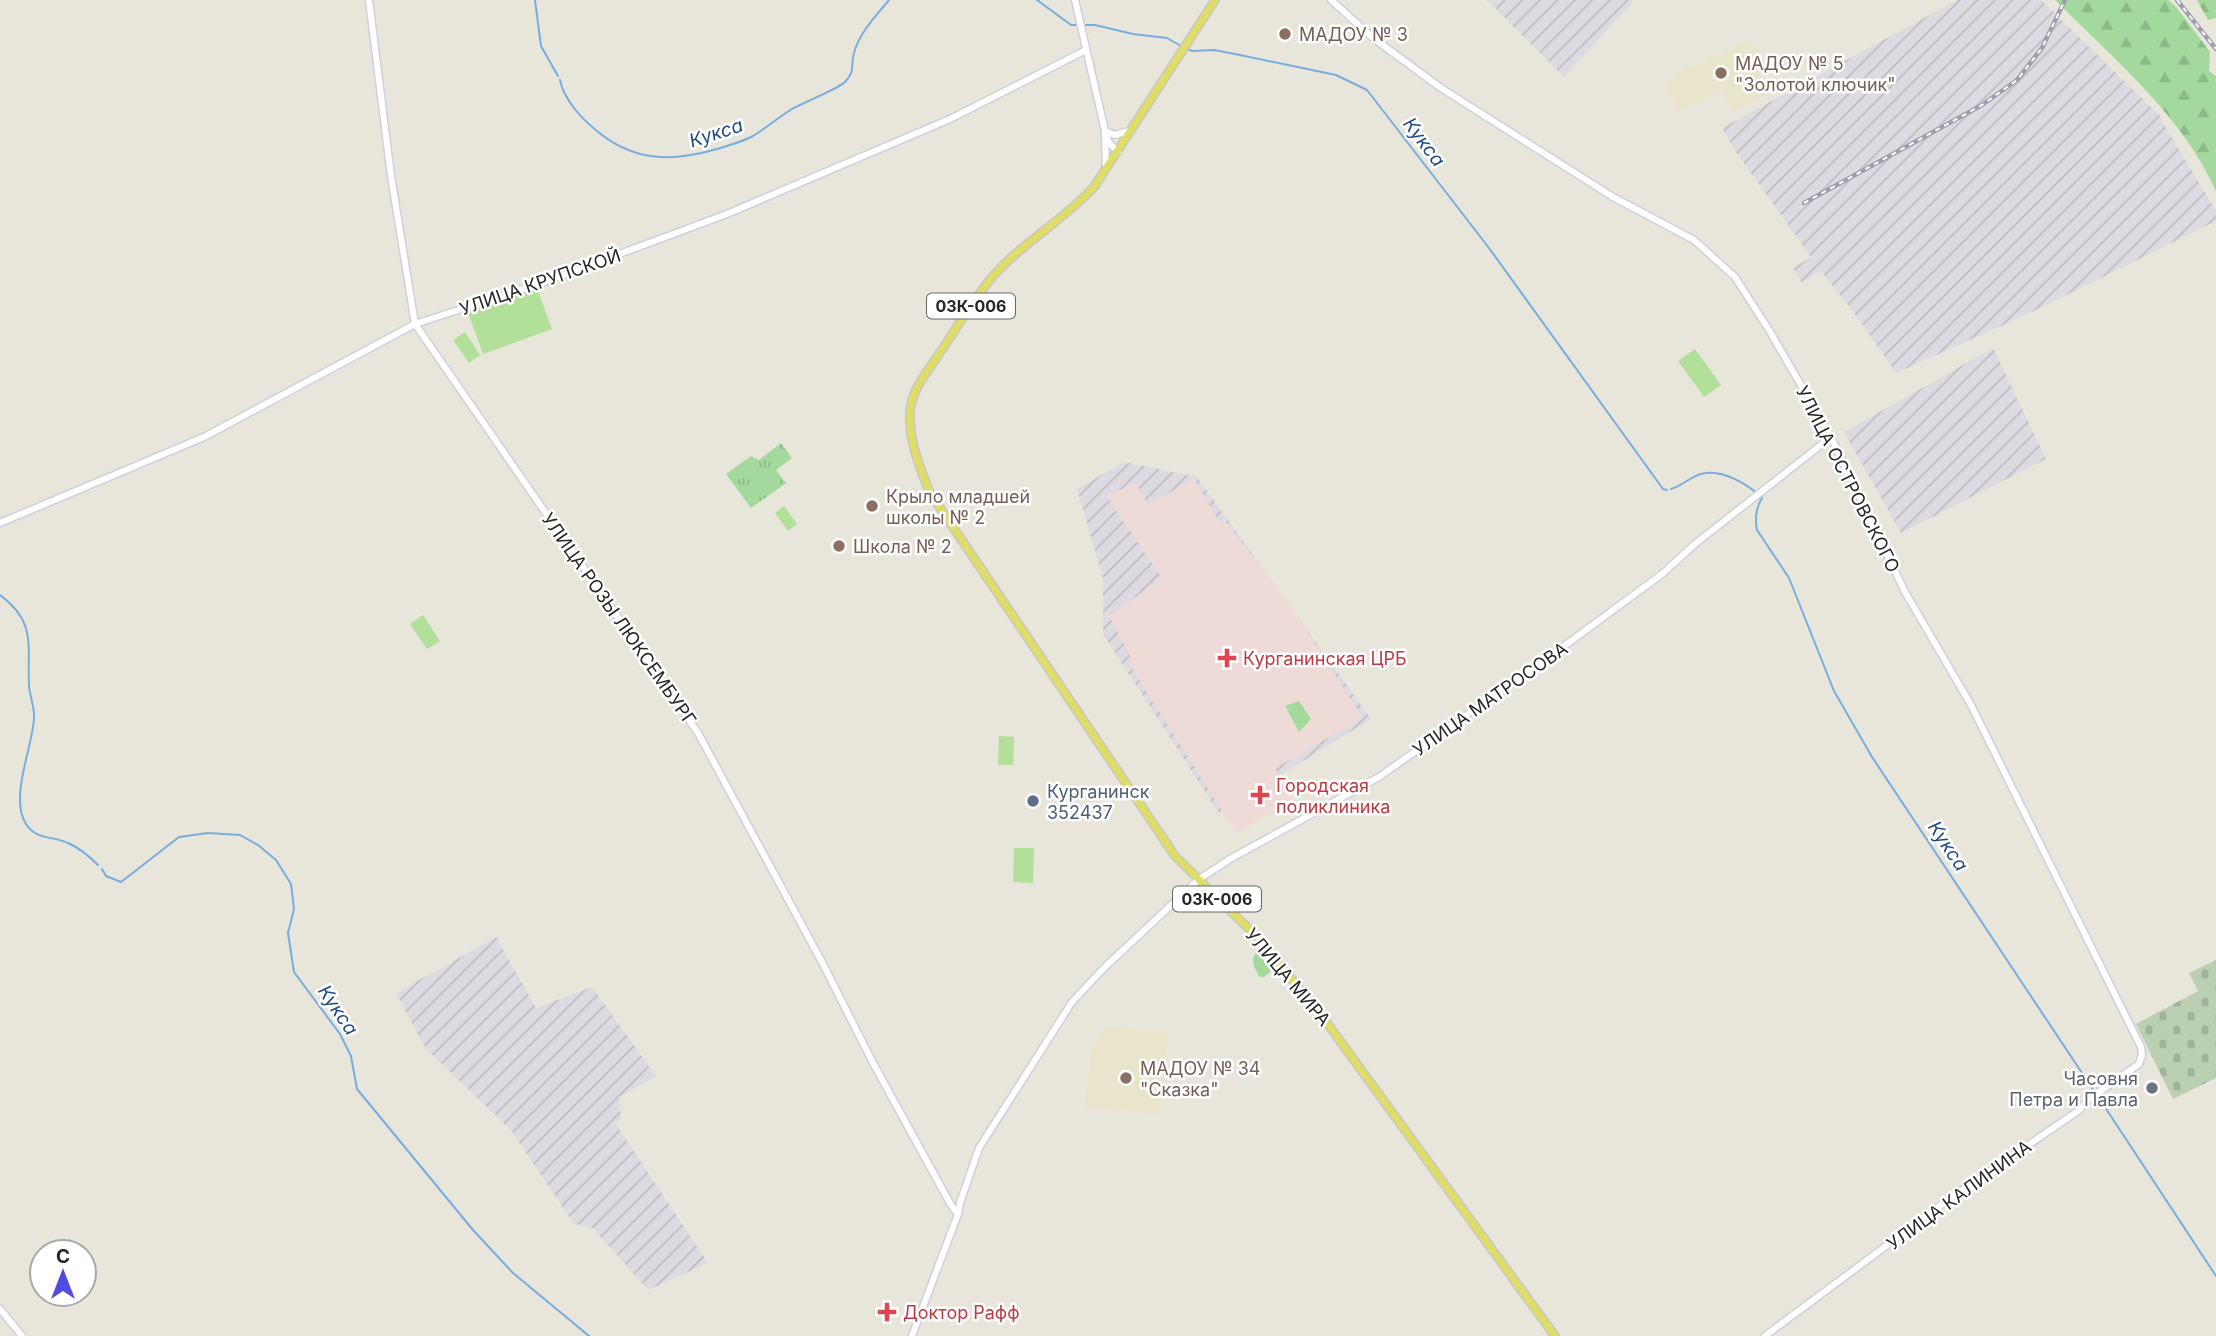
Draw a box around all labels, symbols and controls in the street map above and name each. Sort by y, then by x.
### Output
place label: МАДОУ № 3 [1299,24,1408,45]
marker: МАДОУ № 3 [1277,26,1293,42]
place label: МАДОУ № 5 "Золотой ключик" [1735,53,1896,95]
marker: МАДОУ № 5 "Золотой ключик" [1713,65,1729,81]
water label: Кукса [686,113,746,152]
water label: Кукса [1398,113,1450,171]
street label: УЛИЦА КРУПСКОЙ [456,244,623,319]
road number: 03К-006 [927,294,1015,318]
street label: УЛИЦА ОСТРОВСКОГО [1792,382,1904,576]
place label: Крыло младшей школы № 2 [886,486,1030,528]
marker: Крыло младшей школы № 2 [864,498,880,514]
street label: УЛИЦА РОЗЫ ЛЮКСЕМБУРГ [537,509,701,729]
place label: Школа № 2 [853,536,952,557]
marker: Школа № 2 [831,538,847,554]
street label: УЛИЦА МАТРОСОВА [1409,638,1571,760]
marker: Курганинская ЦРБ [1217,648,1237,668]
place label: Курганинская ЦРБ [1243,648,1407,669]
place label: Городская поликлиника [1276,775,1390,817]
place label: Курганинск 352437 [1047,781,1150,823]
marker: Городская поликлиника [1250,785,1270,805]
marker: Курганинск 352437 [1025,793,1041,809]
water label: Кукса [1923,817,1973,876]
road number: 03К-006 [1173,886,1261,911]
street label: УЛИЦА МИРА [1241,924,1335,1030]
water label: Кукса [313,981,363,1040]
place label: МАДОУ № 34 "Сказка" [1140,1058,1260,1100]
place label: Часовня Петра и Павла [2009,1068,2138,1110]
marker: МАДОУ № 34 "Сказка" [1118,1070,1134,1086]
marker: Часовня Петра и Павла [2144,1080,2160,1096]
street label: УЛИЦА КАЛИНИНА [1883,1136,2035,1254]
north arrow [28,1238,98,1308]
text: С [56,1245,70,1268]
marker: Доктор Рафф [877,1302,897,1322]
place label: Доктор Рафф [903,1302,1020,1323]

